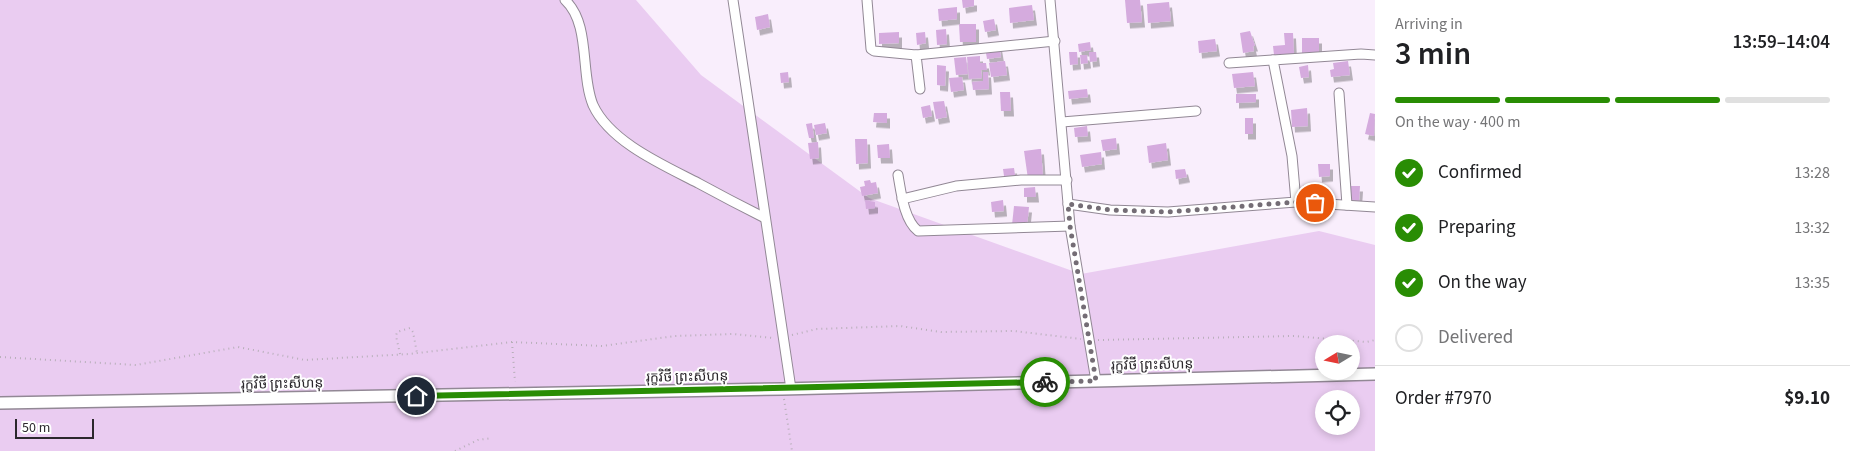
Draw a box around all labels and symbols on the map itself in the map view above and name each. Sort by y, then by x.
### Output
pin [1294,182,1336,224]
north arrow [1315,335,1360,380]
street label: រុក្ខវិថី ព្រះសីហនុ [1111,354,1193,376]
courier [1020,357,1070,407]
street label: រុក្ខវិថី ព្រះសីហនុ [646,366,728,388]
street label: រុក្ខវិថី ព្រះសីហនុ [241,373,323,395]
pin [395,375,437,417]
scale bar [15,416,94,439]

